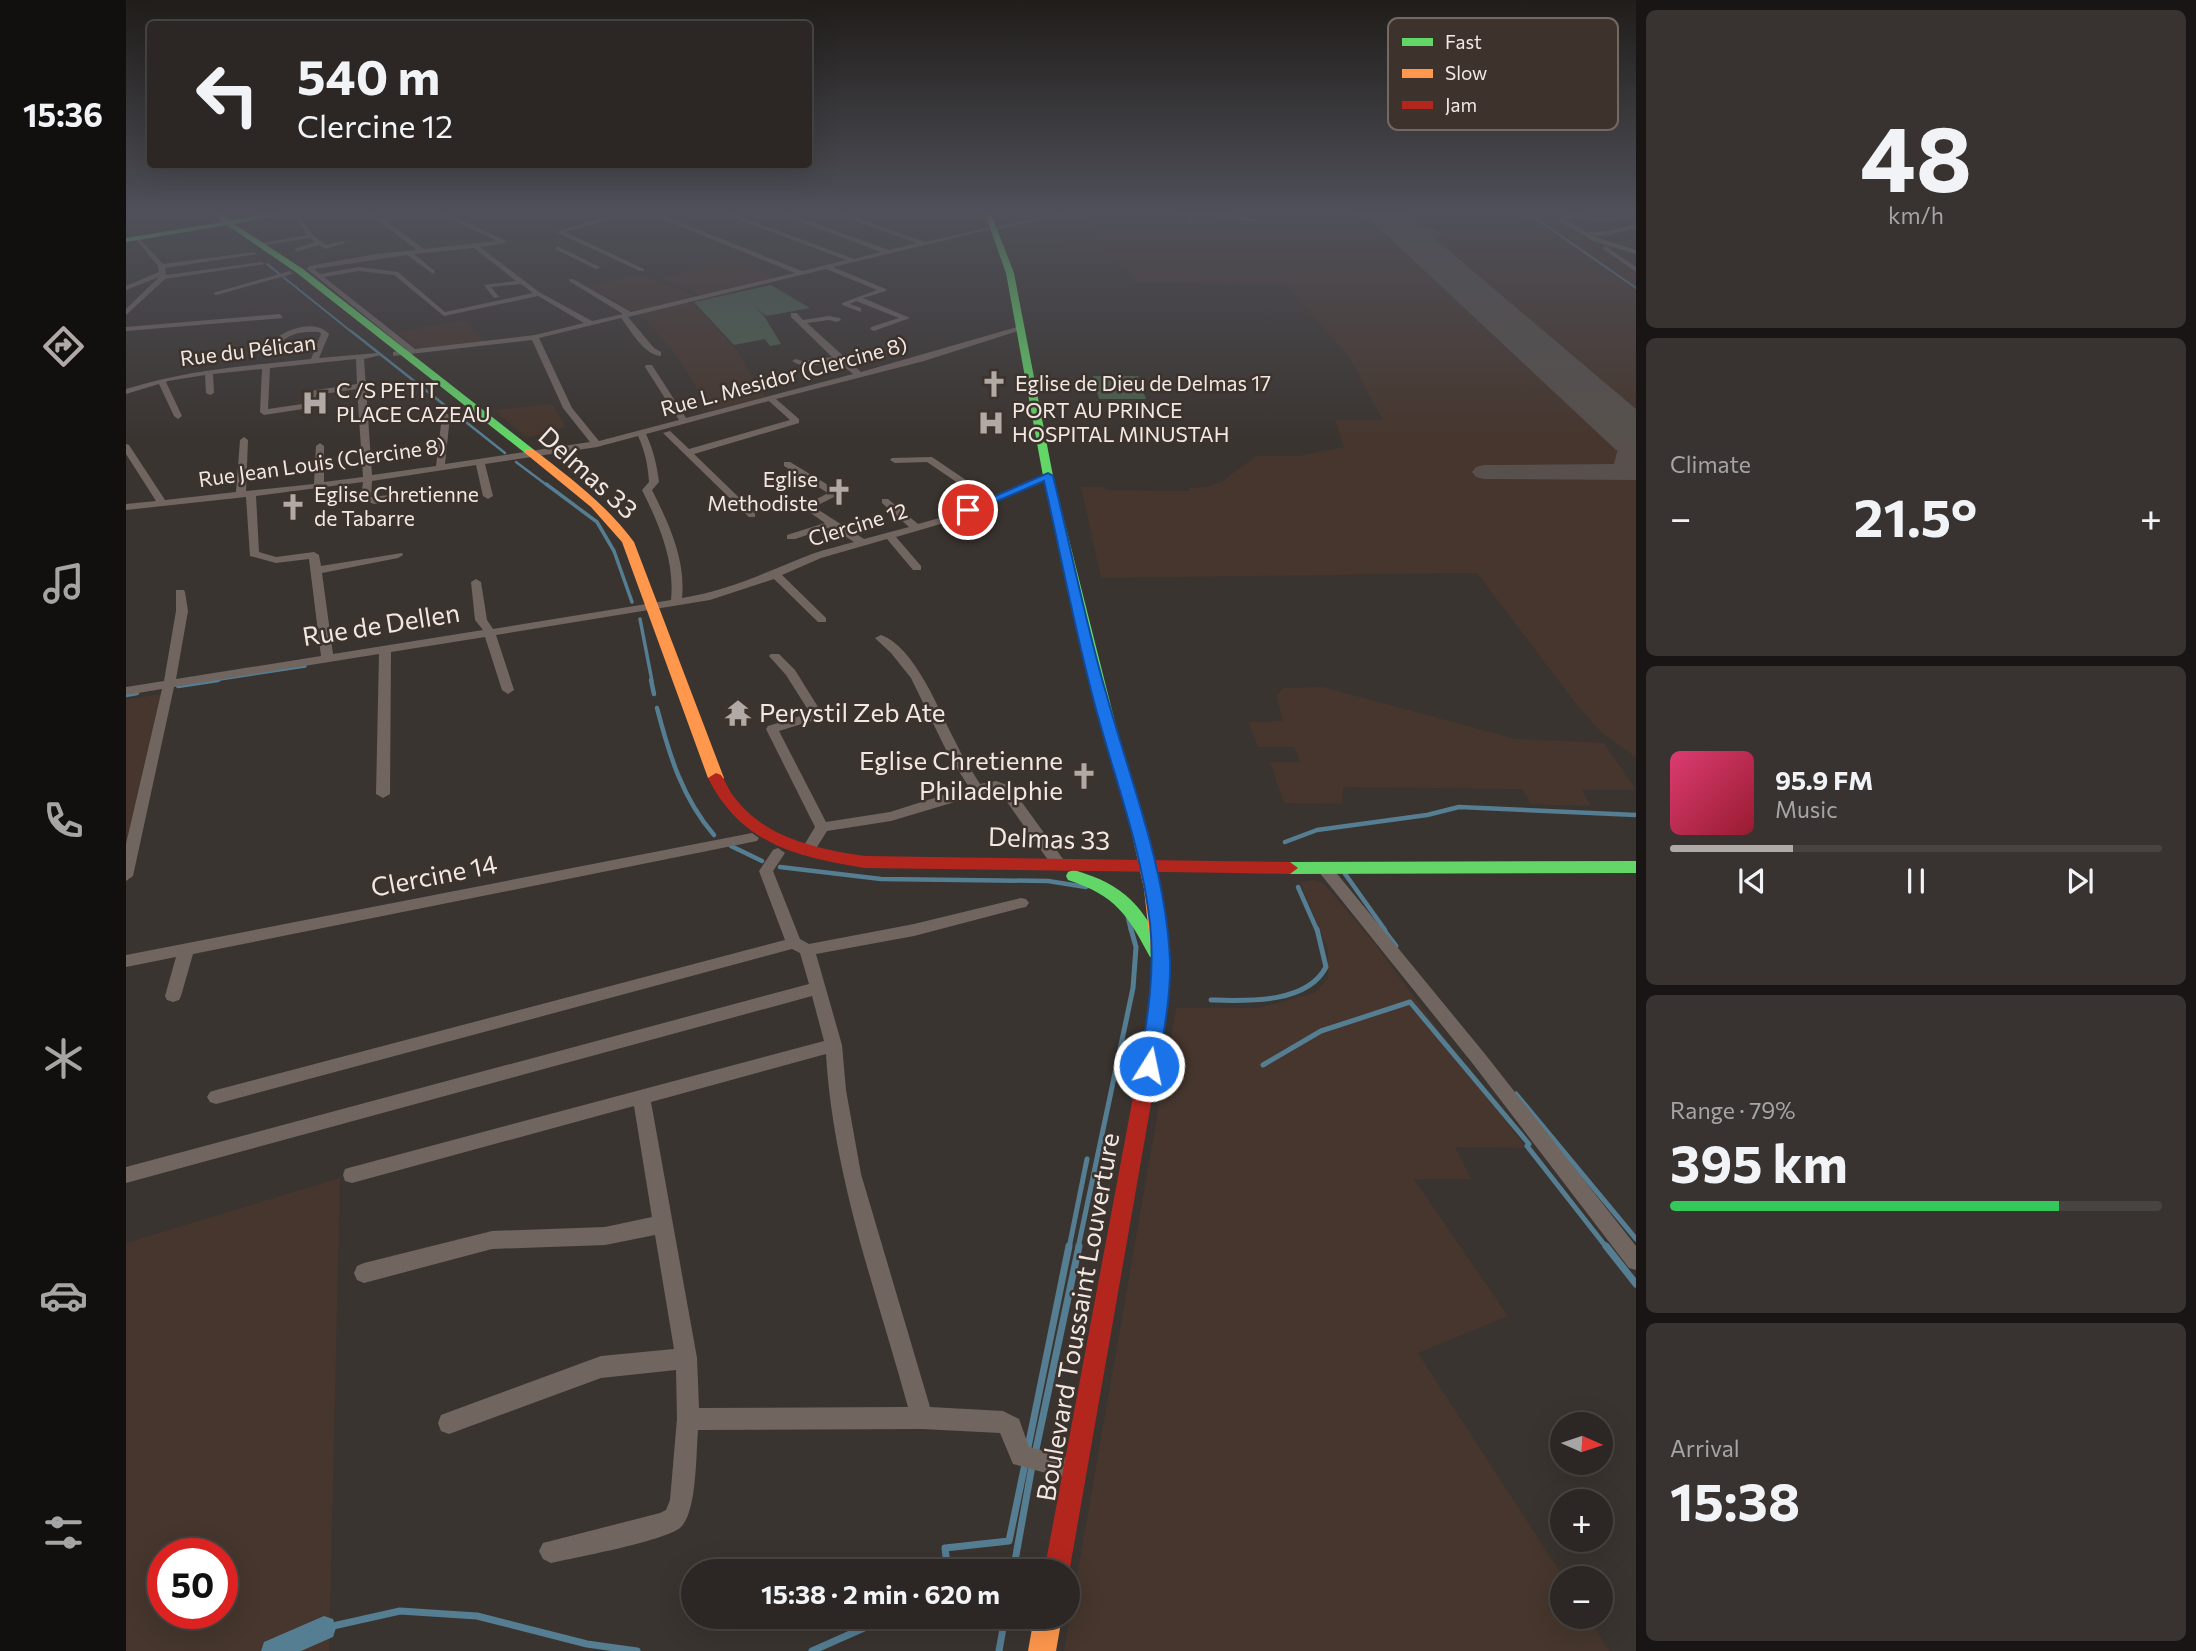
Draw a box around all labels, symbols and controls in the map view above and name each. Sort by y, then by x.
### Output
legend [1388,18,1618,130]
text: Fast [1445,30,1482,53]
text: 540 m [297,45,440,105]
icon: left [182,49,273,140]
text: Slow [1445,61,1487,84]
text: Jam [1445,93,1477,116]
text: 15:36 [23,94,103,134]
text: 48 [1860,99,1972,211]
text: Clercine 12 [297,105,453,145]
text: km/h [1888,201,1944,229]
icon: directions [39,322,88,371]
street label: Rue du Pélican [178,329,317,370]
street label: Rue L. Mesidor (Clercine 8) [658,331,910,421]
church icon: Eglise de Dieu de Delmas 17 [979,369,1009,399]
place label: Eglise de Dieu de Delmas 17 [1015,370,1271,395]
place label: C /S PETIT PLACE CAZEAU [336,377,491,426]
hospital icon: C /S PETIT PLACE CAZEAU [300,388,330,418]
place label: PORT AU PRINCE HOSPITAL MINUSTAH [1012,397,1229,446]
hospital icon: PORT AU PRINCE HOSPITAL MINUSTAH [976,408,1006,438]
street label: Delmas 33 [533,419,645,524]
street label: Rue Jean Louis (Clercine 8) [196,432,447,491]
text: Climate [1670,450,1751,478]
place label: Eglise Methodiste [707,466,818,515]
church icon: Eglise Methodiste [824,477,854,507]
pin [938,480,998,540]
place label: Eglise Chretienne de Tabarre [314,481,479,530]
text: 21.5° [1854,484,1977,548]
icon: arrive [949,491,987,529]
church icon: Eglise Chretienne de Tabarre [278,492,308,522]
text: − [1670,493,1692,540]
text: + [2140,493,2162,540]
street label: Clercine 12 [805,497,910,550]
icon: music [39,559,88,608]
street label: Rue de Dellen [300,596,462,651]
place label: Perystil Zeb Ate [759,696,946,727]
temple icon: Perystil Zeb Ate [723,698,753,728]
place label: Eglise Chretienne Philadelphie [859,744,1063,805]
church icon: Eglise Chretienne Philadelphie [1069,761,1099,791]
text: 95.9 FM [1775,764,1873,795]
text: Music [1775,795,1838,823]
icon: phone [39,796,88,845]
street label: Delmas 33 [987,820,1111,855]
street label: Clercine 14 [368,847,499,902]
icon: previous [1733,862,1771,900]
icon: pause [1897,862,1935,900]
icon: next [2061,862,2099,900]
position arrow [1112,1029,1186,1103]
icon: climate [39,1034,88,1083]
text: Range · 79% [1670,1096,1795,1124]
street label: Boulevard Toussaint Louverture [1029,1130,1124,1503]
text: 395 km [1670,1130,1848,1194]
icon: car [39,1271,88,1320]
north arrow [1550,1412,1614,1475]
map controls [1550,1412,1613,1629]
text: Arrival [1670,1434,1740,1462]
text: 15:38 [1670,1468,1800,1532]
button: + [1550,1489,1613,1552]
icon: filters [39,1508,88,1557]
speed limit sign: 50 [147,1538,238,1629]
button: − [1550,1566,1613,1629]
text: 15:38 · 2 min · 620 m [761,1578,1000,1609]

